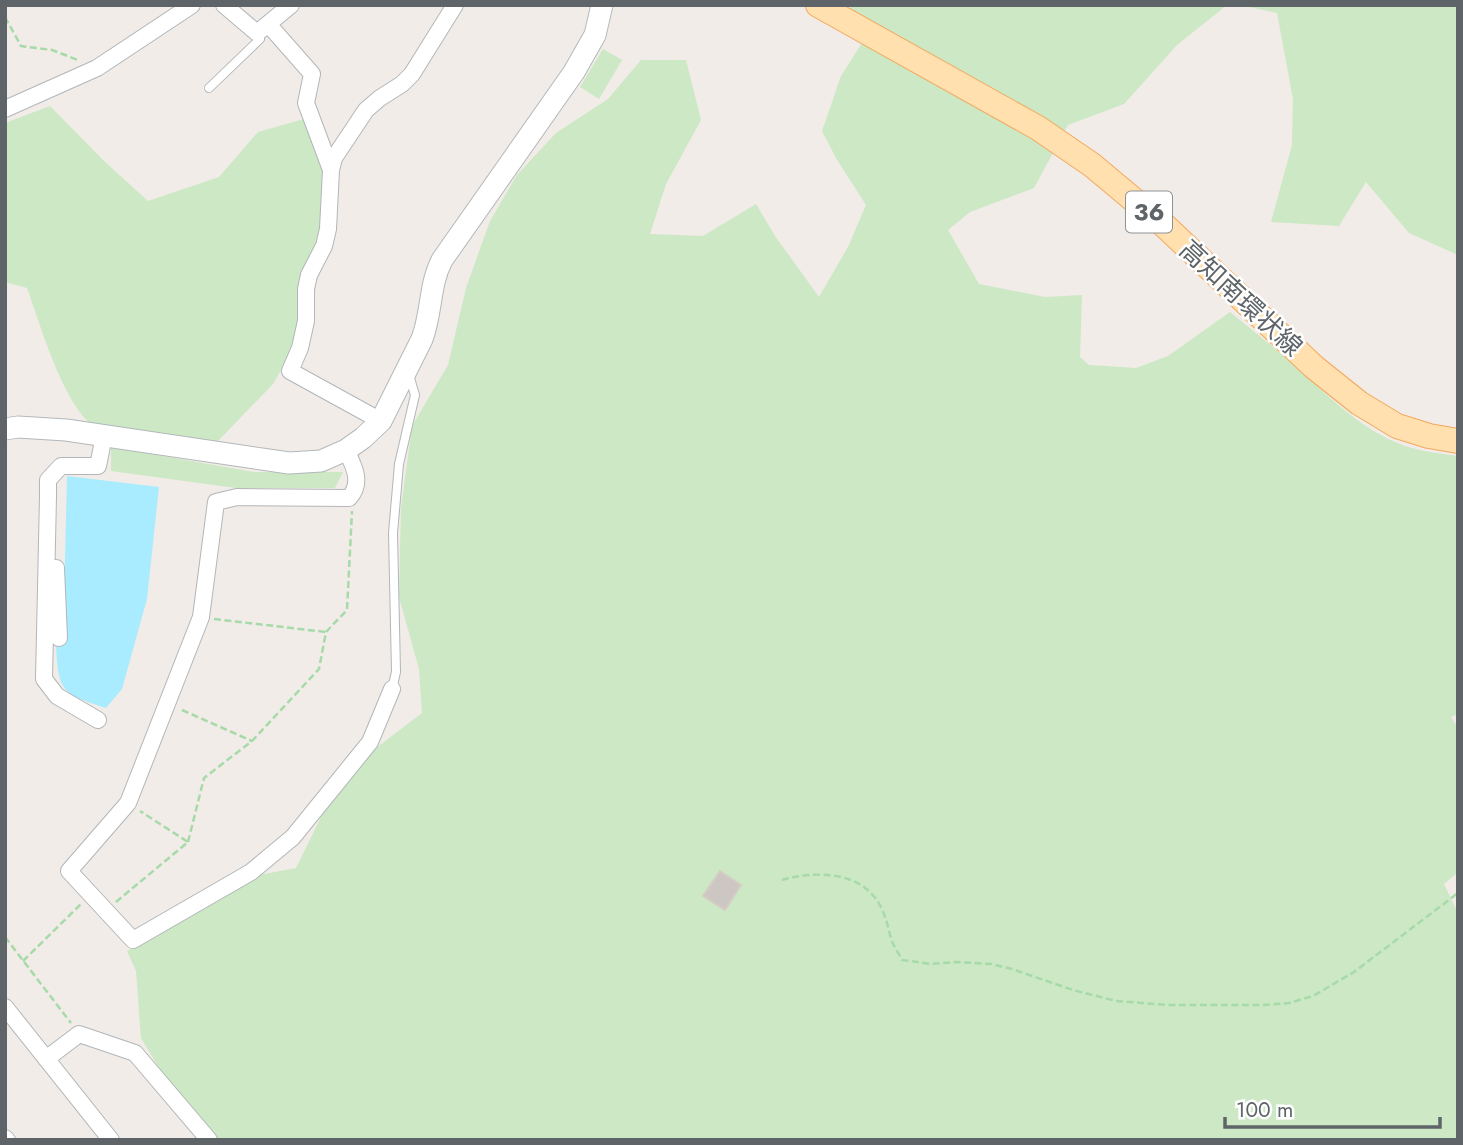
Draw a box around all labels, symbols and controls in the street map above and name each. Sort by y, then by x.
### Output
road number: 36 [1126,192,1172,232]
street label: 高知南環状線 [1171,231,1311,365]
scale bar [1225,1086,1440,1130]
text: 100 m [1236,1095,1293,1125]

